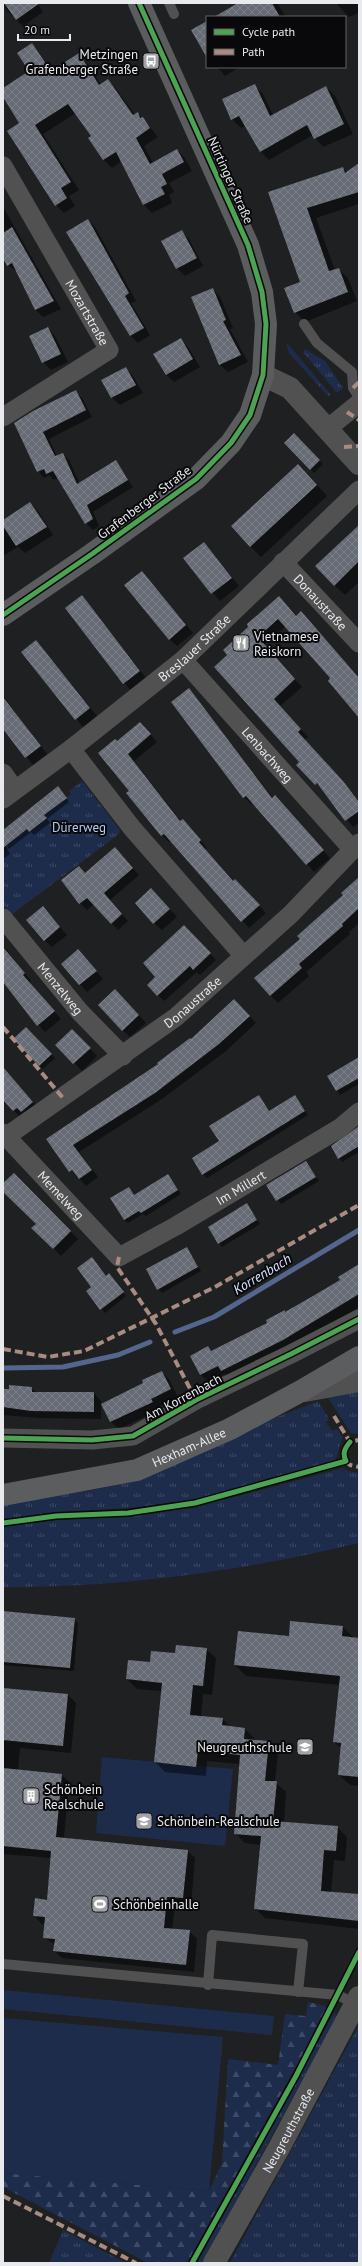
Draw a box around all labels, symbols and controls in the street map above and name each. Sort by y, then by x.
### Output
scale bar [18,16,70,42]
legend [206,16,346,68]
text: 20 m [24,22,50,37]
text: Cycle path [242,24,295,39]
text: Path [242,44,265,59]
place label: Metzingen Grafenberger Straße [25,46,138,78]
bus stop icon: Metzingen Grafenberger Straße [141,51,161,71]
street label: Nürtinger Straße [204,134,257,226]
street label: Mozartstraße [61,277,113,349]
street label: Grafenberger Straße [94,462,194,543]
street label: Donaustraße [290,571,351,634]
street label: Breslauer Straße [155,611,234,686]
place label: Vietnamese Reiskorn [253,628,319,660]
restaurant icon: Vietnamese Reiskorn [231,633,251,653]
street label: Lenbachweg [238,724,297,786]
park label: Dürerweg [52,819,106,836]
street label: Menzelweg [34,959,87,1018]
street label: Donaustraße [161,972,225,1032]
street label: Im Millert [213,1166,269,1209]
street label: Memelweg [34,1167,88,1223]
water label: Korrenbach [229,1250,295,1298]
street label: Am Korrenbach [142,1370,225,1425]
street label: Hexham-Allee [150,1424,229,1471]
school or university icon: Neugreuthschule [295,1737,315,1757]
place label: Neugreuthschule [197,1739,292,1756]
place label: Schönbein Realschule [44,1781,104,1813]
building icon: Schönbein Realschule [21,1786,41,1806]
school or university icon: Schönbein-Realschule [134,1811,154,1831]
place label: Schönbein-Realschule [157,1813,280,1830]
sports icon: Schönbeinhalle [90,1894,110,1914]
place label: Schönbeinhalle [113,1896,199,1913]
street label: Neugreuthstraße [259,2085,318,2176]

